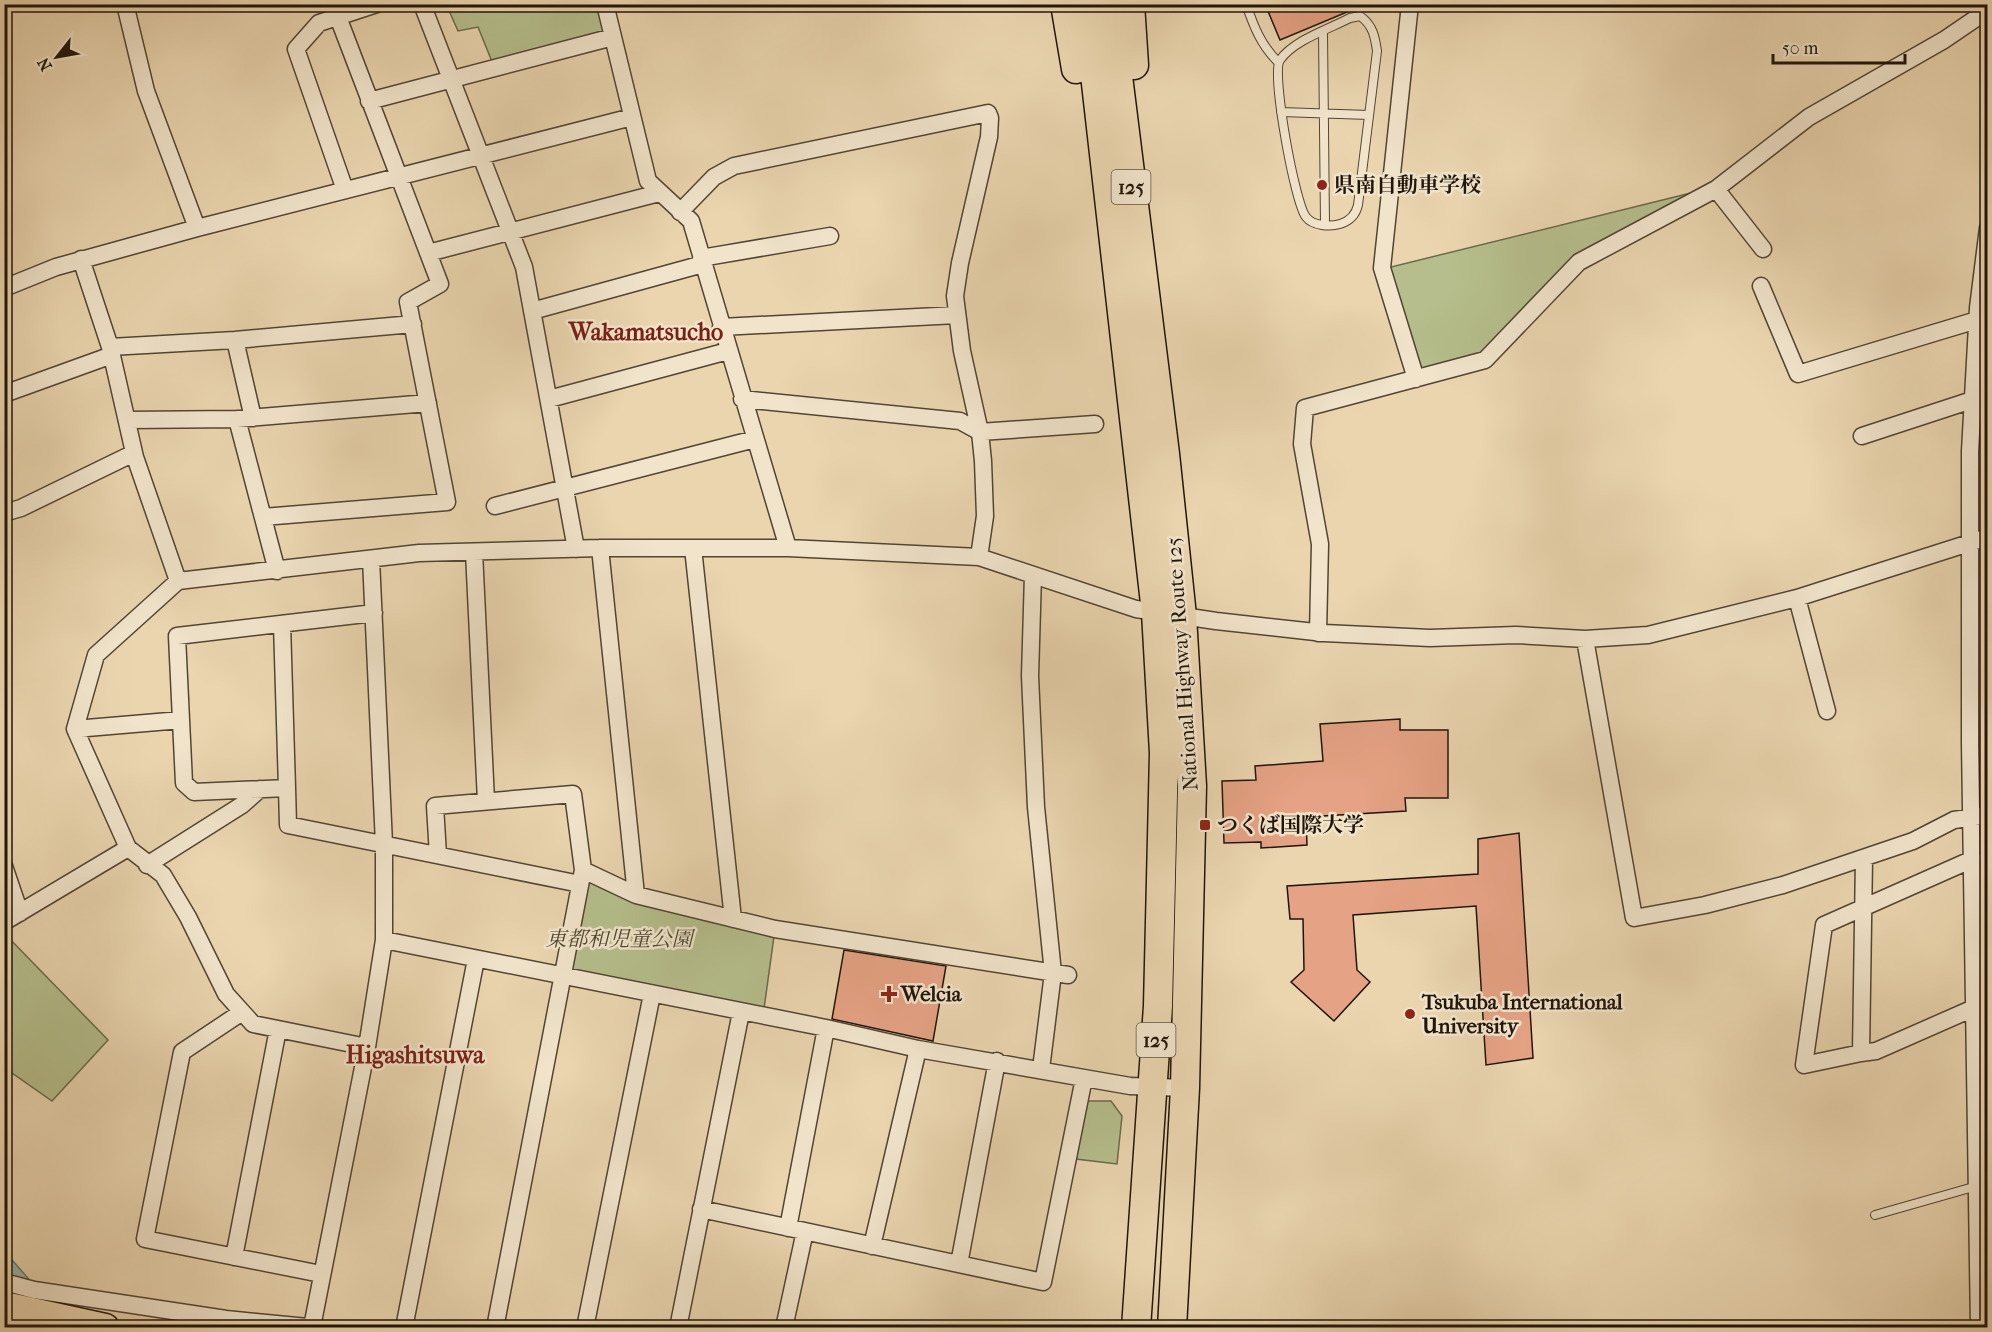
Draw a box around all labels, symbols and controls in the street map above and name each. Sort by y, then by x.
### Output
north arrow [27,27,87,87]
scale bar [1773,27,1905,65]
text: 50 m [1782,38,1819,59]
text: N [33,54,56,75]
road number: 125 [1112,170,1150,204]
place label: 県南自動車学校 [1334,173,1481,197]
marker: 県南自動車学校 [1315,178,1329,192]
district label: Wakamatsucho [568,318,723,346]
street label: National Highway Route 125 [1161,536,1203,792]
place label: つくば国際大学 [1217,813,1364,837]
marker: つくば国際大学 [1198,818,1212,832]
park label: 東都和児童公園 [546,927,695,951]
place label: Welcia [900,982,963,1006]
marker: Welcia [882,987,896,1001]
place label: Tsukuba International University [1421,990,1623,1038]
marker: Tsukuba International University [1403,1007,1417,1021]
road number: 125 [1136,1023,1176,1057]
district label: Higashitsuwa [346,1041,485,1069]

